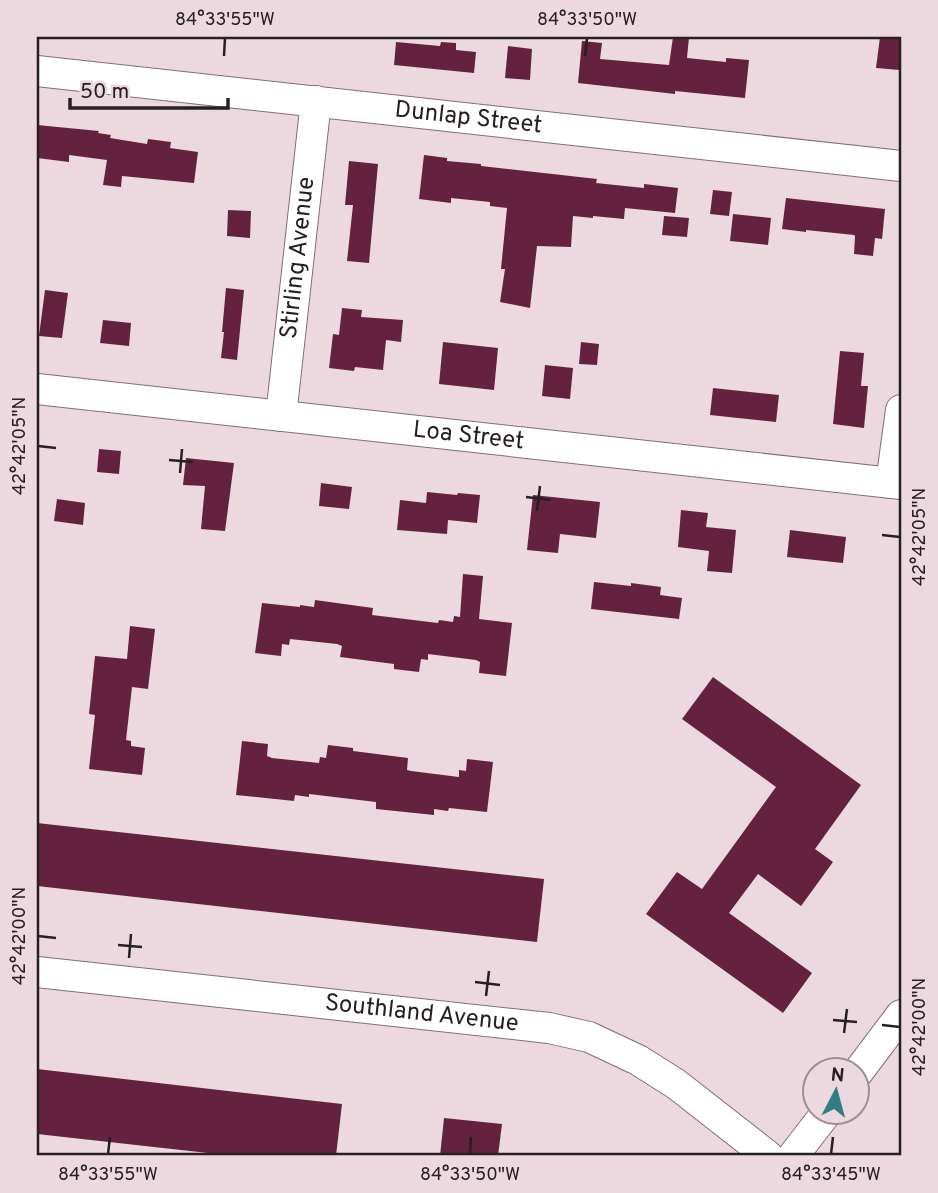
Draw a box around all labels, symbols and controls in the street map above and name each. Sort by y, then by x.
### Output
text: 84°33'55"W [175,9,275,32]
text: 84°33'50"W [537,9,637,32]
scale bar [70,66,228,110]
text: 50 m [80,79,129,106]
street label: Dunlap Street [393,95,544,141]
street label: Stirling Avenue [275,175,322,341]
text: 42°42'05"N [9,397,32,495]
street label: Loa Street [411,415,525,457]
text: 42°42'05"N [909,488,932,586]
text: 42°42'00"N [9,887,32,985]
text: 42°42'00"N [909,978,932,1076]
street label: Southland Avenue [323,989,520,1040]
north arrow [802,1056,872,1126]
text: N [830,1063,846,1089]
text: 84°33'55"W [58,1164,158,1187]
text: 84°33'50"W [420,1164,520,1187]
text: 84°33'45"W [781,1164,881,1187]

